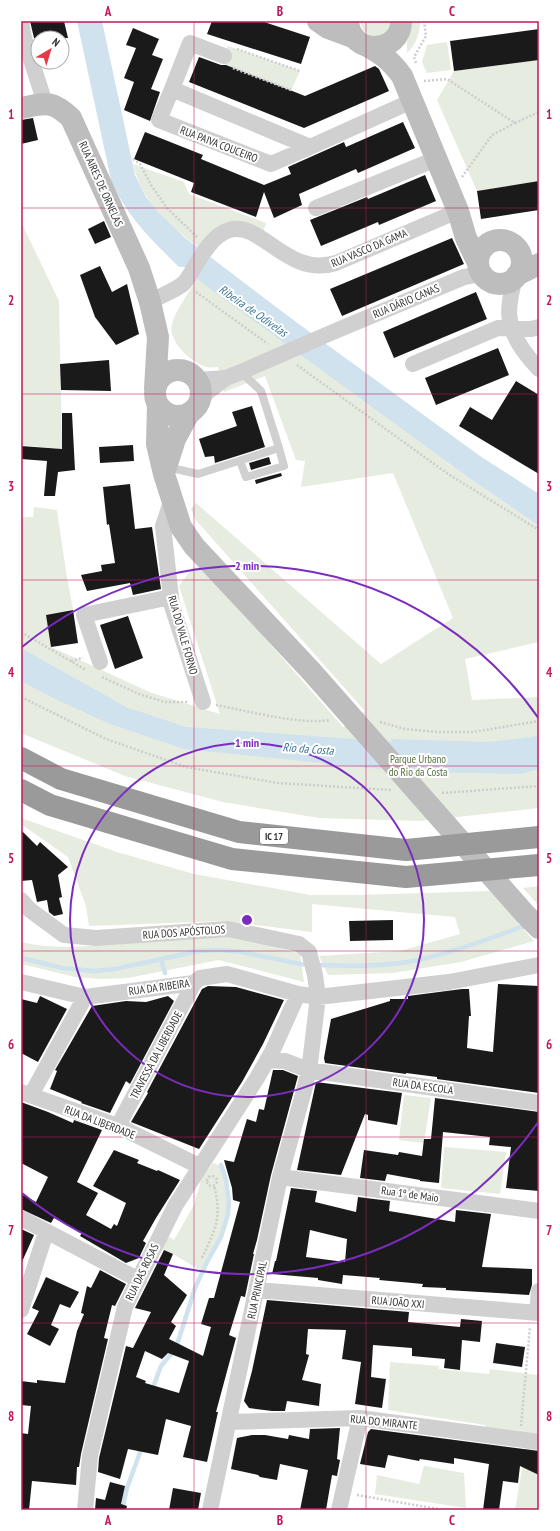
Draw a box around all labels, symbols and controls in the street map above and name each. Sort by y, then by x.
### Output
text: A [104,3,112,20]
text: B [277,3,283,20]
text: C [449,3,455,20]
north arrow [30,30,70,70]
text: N [50,35,63,49]
text: 1 [8,106,14,123]
text: 1 [546,106,552,123]
street label: RUA PAIVA COUCEIRO [178,123,260,165]
street label: RUA AIRES DE ORNELAS [76,139,126,229]
street label: RUA VASCO DA GAMA [329,225,410,270]
water label: Ribeira de Odivelas [216,281,292,341]
street label: RUA DÁRIO CANAS [371,281,442,321]
text: 2 [8,292,14,309]
text: 2 [546,292,552,309]
text: 3 [8,478,14,495]
text: 3 [546,478,552,495]
text: 2 min [235,558,259,573]
street label: RUA DO VALE FORNO [165,594,201,676]
text: 4 [8,664,15,681]
text: 4 [546,664,553,681]
text: 1 min [235,735,259,750]
water label: Rio da Costa [282,739,335,758]
park label: Parque Urbano do Rio da Costa [389,752,447,779]
road number: IC 17 [260,828,288,844]
text: 5 [8,850,14,867]
text: 5 [546,850,552,867]
centre of rings [240,913,254,927]
street label: RUA DOS APÓSTOLOS [142,922,226,942]
street label: RUA DA RIBEIRA [128,976,191,998]
street label: TRAVESSA DA LIBERDADE [127,1008,185,1101]
text: 6 [8,1036,14,1053]
text: 6 [546,1036,552,1053]
street label: RUA DA ESCOLA [392,1075,455,1097]
street label: RUA DA LIBERDADE [63,1102,138,1142]
street label: Rua 1º de Maio [380,1183,440,1205]
text: 7 [8,1222,14,1239]
text: 7 [546,1222,552,1239]
street label: RUA DAS ROSAS [122,1241,162,1303]
street label: RUA PRINCIPAL [244,1259,270,1320]
street label: RUA JOÃO XXI [371,1293,425,1311]
text: 8 [8,1408,14,1425]
text: 8 [546,1408,552,1425]
street label: RUA DO MIRANTE [350,1412,419,1433]
text: A [104,1512,112,1529]
text: B [277,1512,283,1529]
text: C [449,1512,455,1529]

